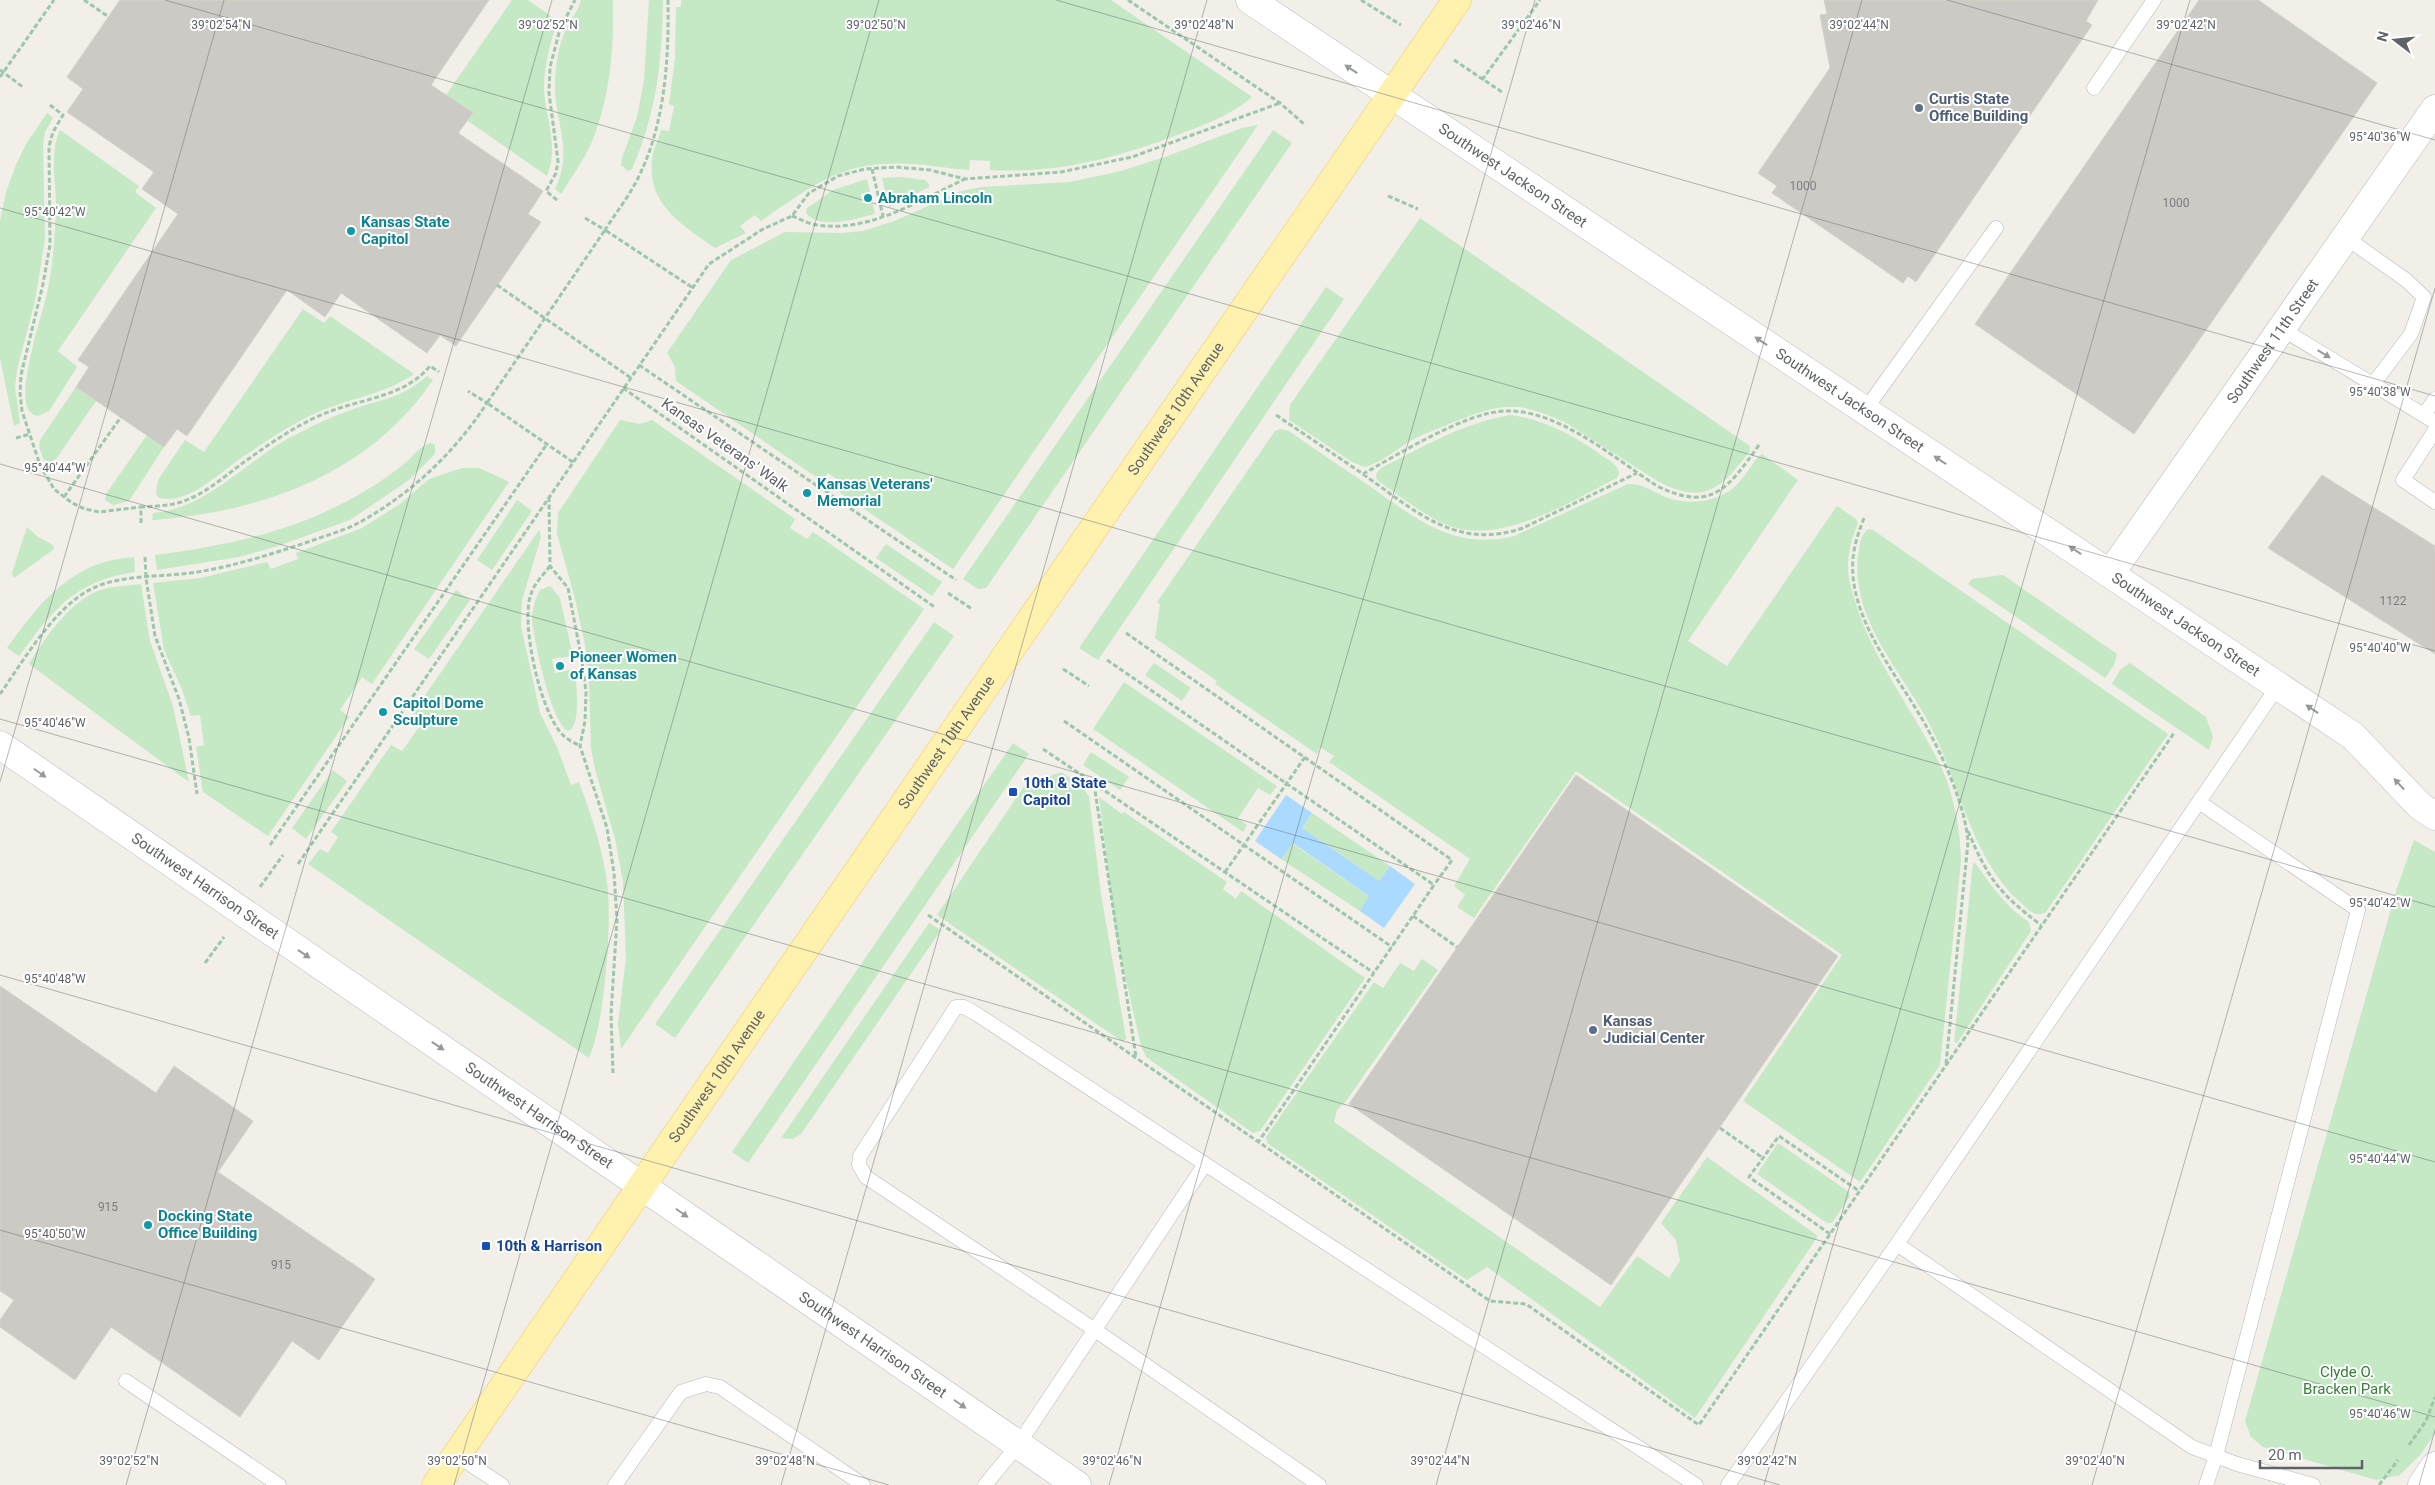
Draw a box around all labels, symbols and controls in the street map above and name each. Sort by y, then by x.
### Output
north arrow [2370,15,2420,65]
text: 39°02'54"N [191,18,251,32]
text: 39°02'52"N [518,18,578,32]
text: 39°02'50"N [846,18,906,32]
text: 39°02'48"N [1174,18,1234,32]
text: 39°02'46"N [1501,18,1561,32]
text: 39°02'44"N [1829,18,1889,32]
text: 39°02'42"N [2156,18,2216,32]
text: N [2373,29,2392,43]
one-way arrow [1344,64,1358,73]
place label: Curtis State Office Building [1929,90,2028,125]
marker: Curtis State Office Building [1913,102,1925,114]
street label: Southwest Jackson Street [1435,119,1590,231]
text: 95°40'36"W [2349,130,2411,144]
house number: 1000 [1790,179,1817,193]
place label: Abraham Lincoln [878,189,992,207]
marker: Abraham Lincoln [862,192,874,204]
house number: 1000 [2163,196,2190,210]
text: 95°40'42"W [24,205,86,219]
place label: Kansas State Capitol [361,213,450,248]
marker: Kansas State Capitol [345,225,357,237]
street label: Southwest 11th Street [2223,275,2323,407]
one-way arrow [1754,336,1768,346]
street label: Southwest 10th Avenue [1124,339,1228,479]
street label: Southwest Jackson Street [1772,344,1927,456]
one-way arrow [2317,349,2330,358]
text: 95°40'38"W [2349,385,2411,399]
street label: Kansas Veterans' Walk [658,394,792,496]
one-way arrow [1933,455,1947,465]
text: 95°40'44"W [24,461,86,475]
place label: Kansas Veterans' Memorial [817,475,933,510]
marker: Kansas Veterans' Memorial [801,487,813,499]
one-way arrow [2069,545,2082,555]
street label: Southwest Jackson Street [2108,569,2263,680]
house number: 1122 [2380,594,2407,608]
text: 95°40'40"W [2349,641,2411,655]
place label: Pioneer Women of Kansas [570,648,677,683]
marker: Pioneer Women of Kansas [554,660,566,672]
street label: Southwest 10th Avenue [894,673,999,813]
place label: Capitol Dome Sculpture [393,694,484,729]
one-way arrow [2306,704,2319,713]
marker: Capitol Dome Sculpture [377,706,389,718]
text: 95°40'46"W [24,716,86,730]
one-way arrow [33,768,47,778]
place label: 10th & State Capitol [1023,774,1107,809]
one-way arrow [2393,778,2405,790]
marker: 10th & State Capitol [1007,786,1019,798]
street label: Southwest Harrison Street [128,829,283,943]
text: 95°40'42"W [2349,896,2411,910]
one-way arrow [297,949,311,959]
text: 95°40'48"W [24,972,86,986]
street label: Southwest 10th Avenue [665,1006,769,1146]
place label: Kansas Judicial Center [1603,1012,1705,1047]
marker: Kansas Judicial Center [1587,1024,1599,1036]
one-way arrow [431,1041,445,1051]
street label: Southwest Harrison Street [462,1058,616,1172]
text: 95°40'44"W [2349,1152,2411,1166]
house number: 915 [98,1200,118,1214]
place label: Docking State Office Building [158,1207,257,1242]
one-way arrow [675,1208,689,1218]
marker: Docking State Office Building [142,1219,154,1231]
text: 95°40'50"W [24,1227,86,1241]
place label: 10th & Harrison [496,1237,602,1255]
marker: 10th & Harrison [480,1240,492,1252]
house number: 915 [271,1258,291,1272]
street label: Southwest Harrison Street [795,1288,950,1402]
park label: Clyde O. Bracken Park [2303,1363,2391,1398]
one-way arrow [953,1399,966,1409]
text: 95°40'46"W [2349,1407,2411,1421]
scale bar [2260,1438,2362,1470]
text: 20 m [2268,1446,2302,1464]
text: 39°02'52"N [99,1454,159,1468]
text: 39°02'50"N [427,1454,487,1468]
text: 39°02'48"N [755,1454,815,1468]
text: 39°02'46"N [1082,1454,1142,1468]
text: 39°02'44"N [1410,1454,1470,1468]
text: 39°02'42"N [1737,1454,1797,1468]
text: 39°02'40"N [2065,1454,2125,1468]

